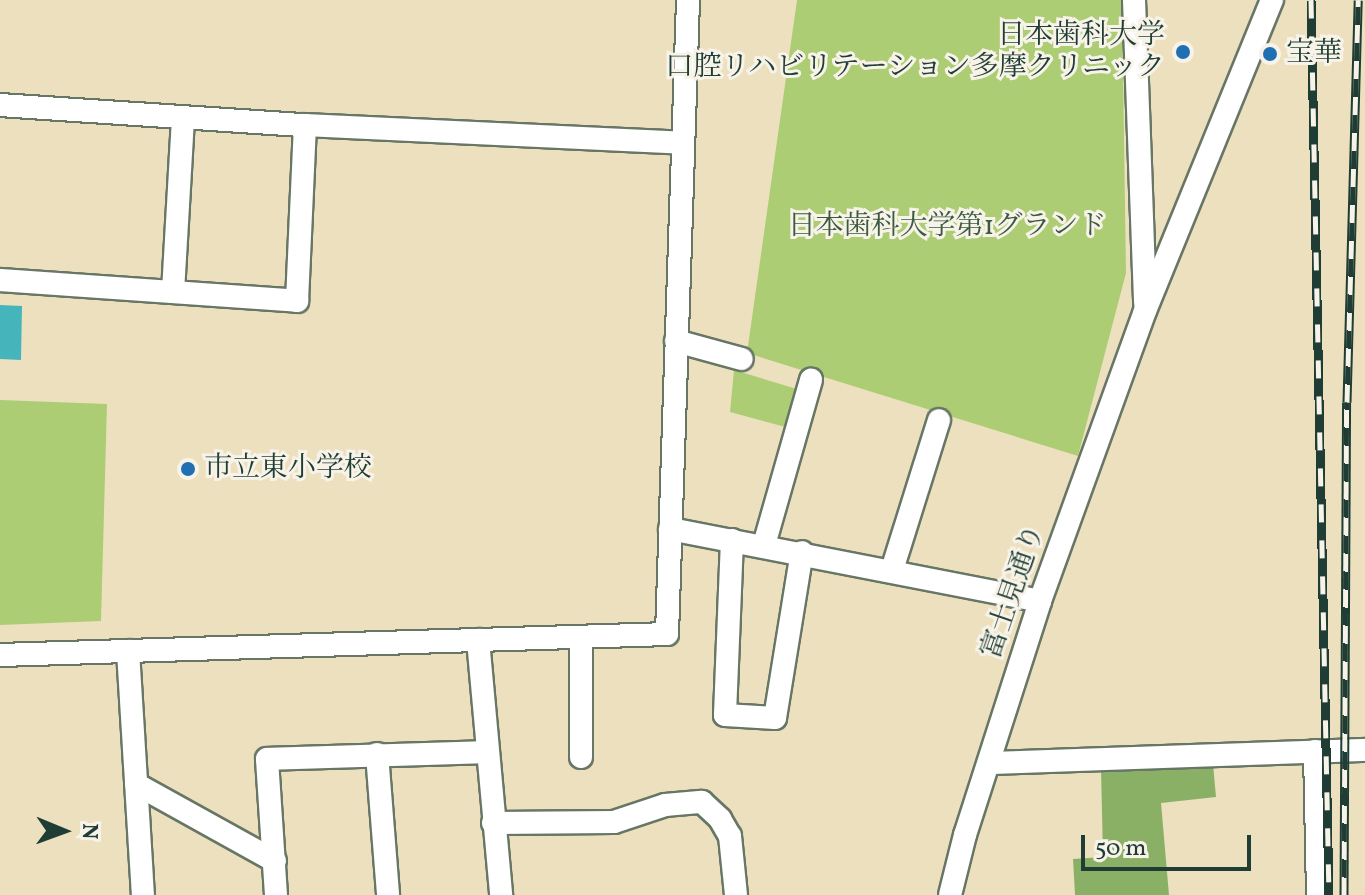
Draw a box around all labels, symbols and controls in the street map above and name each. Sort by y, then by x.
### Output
place label: 日本歯科大学 口腔リハビリテーション多摩クリニック [661,19,1165,85]
place label: 宝華 [1286,37,1342,71]
marker: 日本歯科大学 口腔リハビリテーション多摩クリニック [1172,41,1194,63]
marker: 宝華 [1261,45,1279,63]
park label: 日本歯科大学第1グランド [788,210,1106,244]
place label: 市立東小学校 [204,452,372,486]
marker: 市立東小学校 [179,460,197,478]
street label: 富士見通り [975,520,1053,664]
north arrow [24,791,104,871]
scale bar [1085,819,1255,869]
text: N [73,823,104,840]
text: 50 m [1095,832,1147,866]

